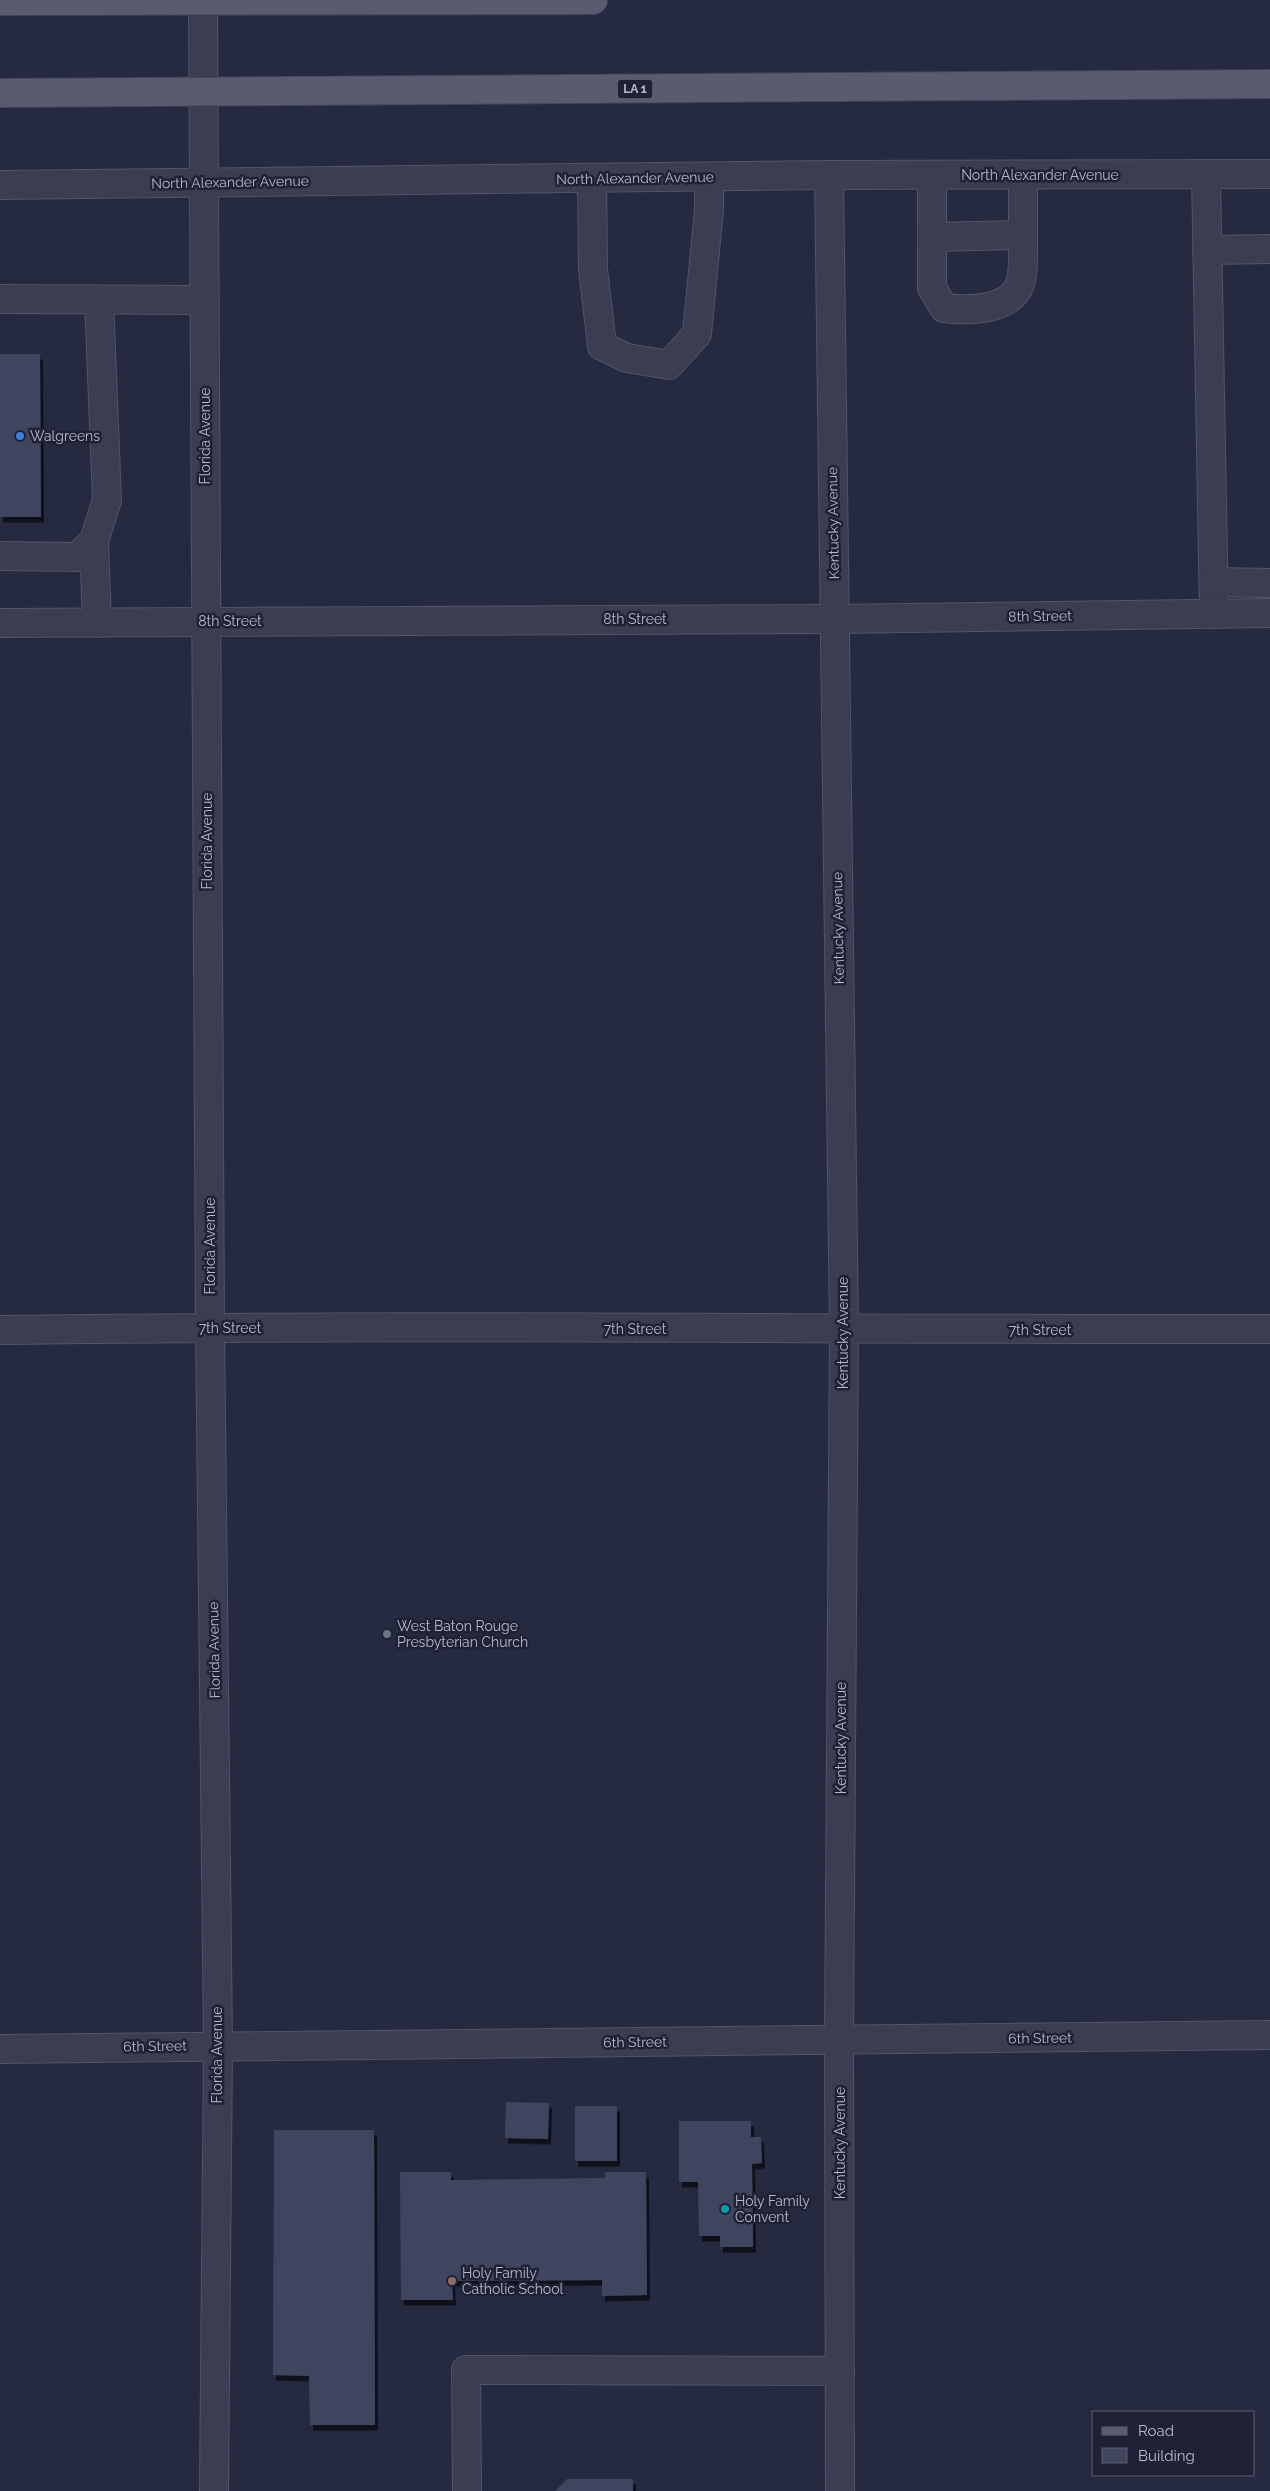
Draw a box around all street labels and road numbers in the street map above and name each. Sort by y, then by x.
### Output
road number: LA 1 [618,80,652,98]
street label: North Alexander Avenue [961,167,1119,183]
street label: North Alexander Avenue [556,169,714,187]
street label: North Alexander Avenue [151,173,309,191]
street label: Florida Avenue [197,388,213,484]
street label: Kentucky Avenue [824,467,842,579]
street label: 8th Street [1008,607,1072,625]
street label: 8th Street [603,611,667,627]
street label: 8th Street [198,613,262,629]
street label: Florida Avenue [199,793,215,889]
street label: Kentucky Avenue [829,872,847,984]
street label: Florida Avenue [202,1198,218,1294]
street label: Kentucky Avenue [835,1277,851,1389]
street label: 7th Street [199,1320,262,1336]
street label: 7th Street [604,1321,667,1337]
street label: 7th Street [1009,1322,1072,1338]
street label: Florida Avenue [205,1601,223,1699]
street label: Kentucky Avenue [833,1682,849,1794]
street label: Florida Avenue [209,2007,225,2103]
street label: 6th Street [1008,2029,1072,2047]
street label: 6th Street [603,2033,667,2051]
street label: 6th Street [123,2037,187,2055]
street label: Kentucky Avenue [832,2087,848,2199]

